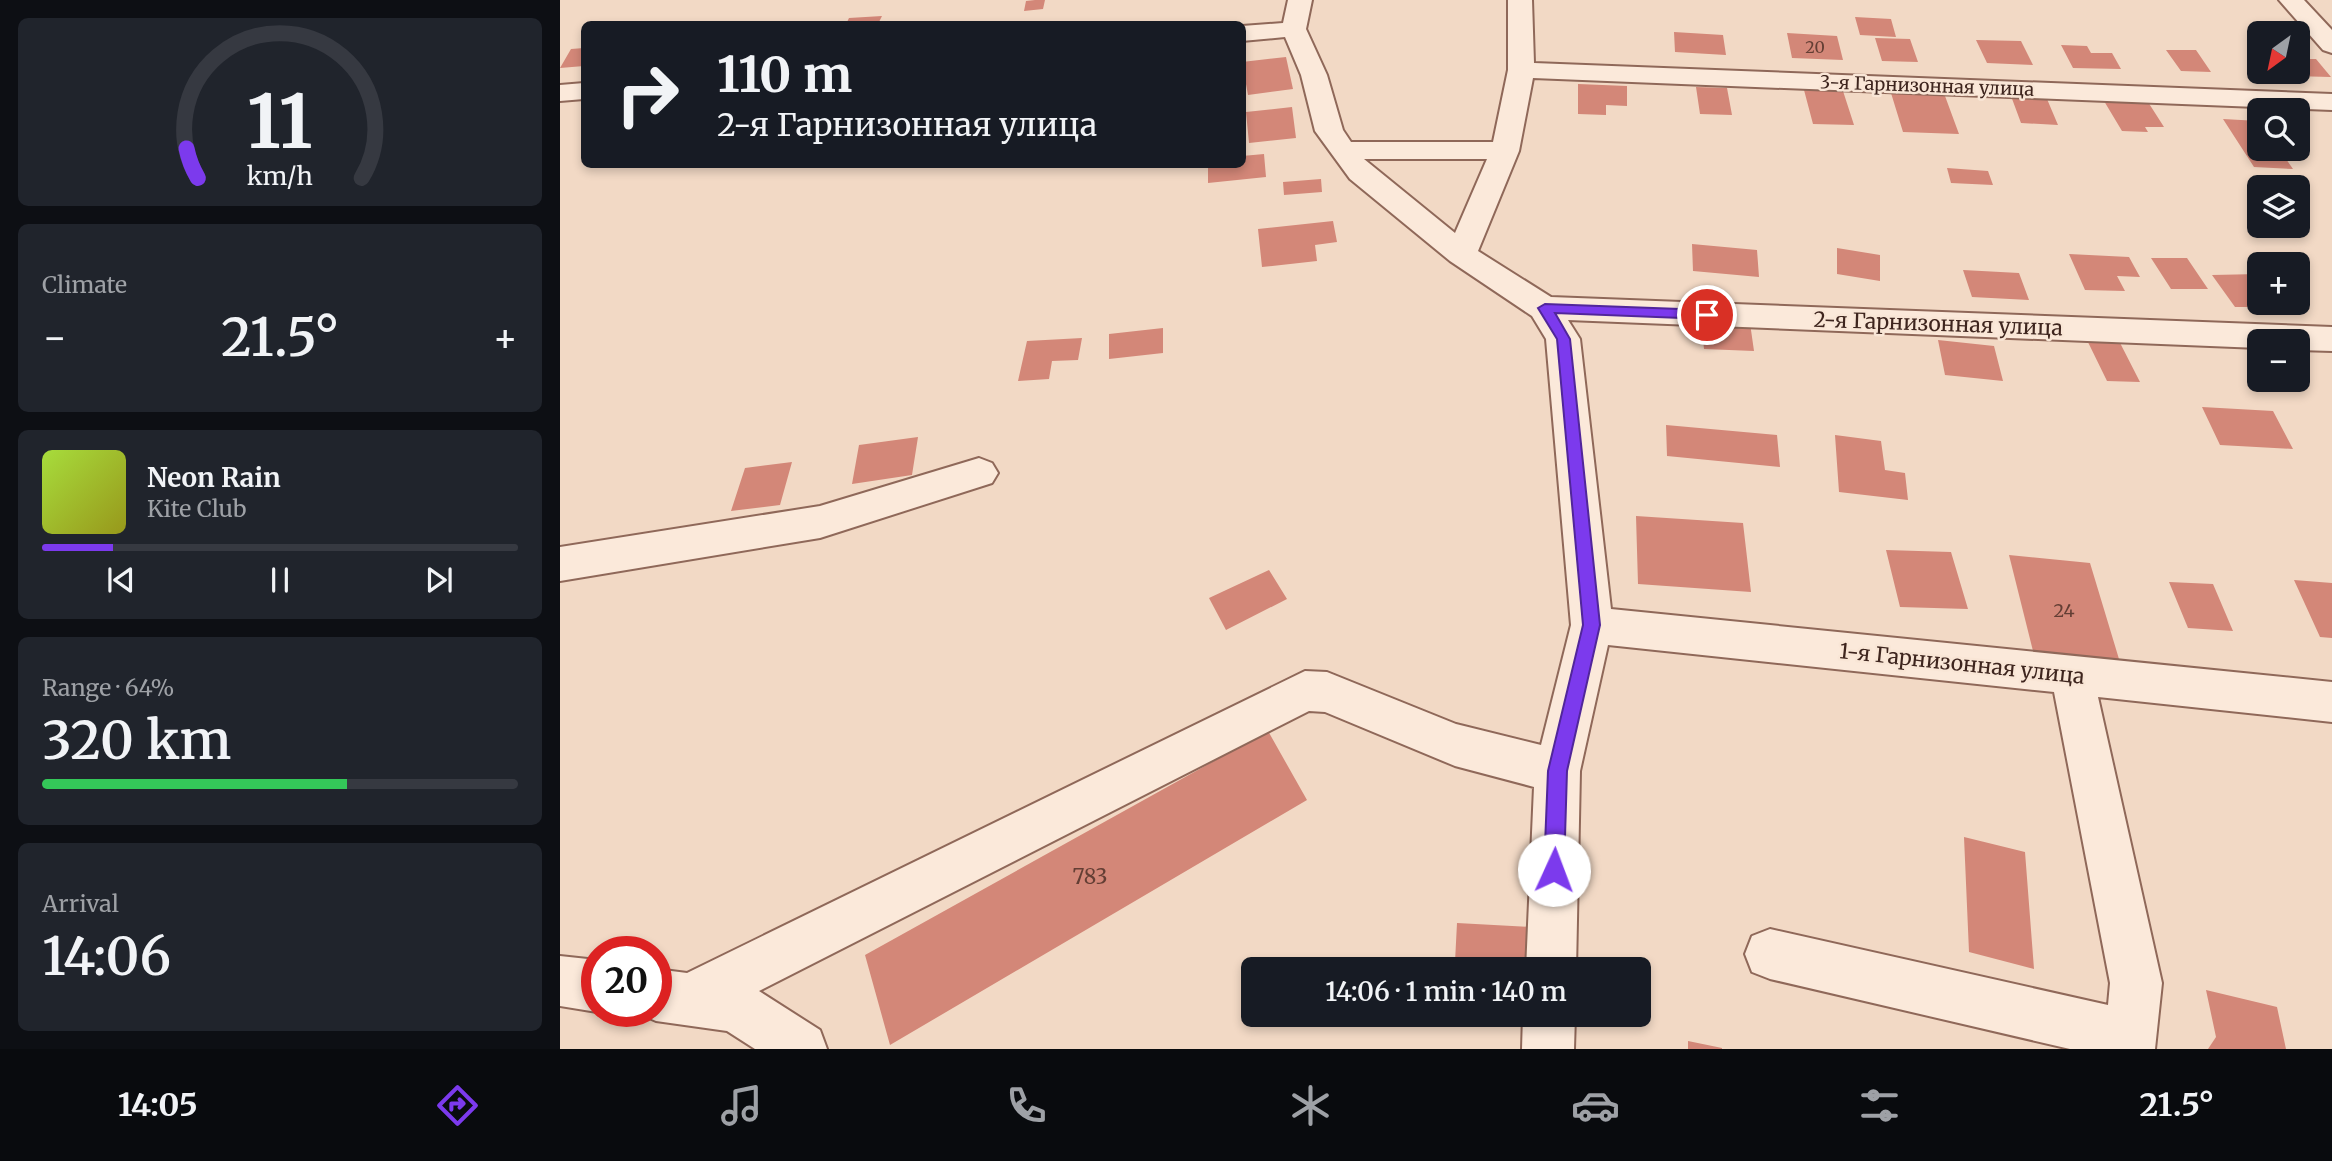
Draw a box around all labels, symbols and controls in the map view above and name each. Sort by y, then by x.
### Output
north arrow [2247,21,2310,84]
map controls [2247,21,2310,392]
house number: 20 [1805,37,1825,57]
text: 110 m [717,44,852,105]
icon: right [602,49,693,140]
street label: 3-я Гарнизонная улица [1820,70,2035,101]
text: 11 [247,76,313,168]
button: search [2247,98,2310,161]
text: 2-я Гарнизонная улица [717,105,1097,145]
text: km/h [247,160,313,192]
button: layers [2247,175,2310,238]
button: + [2247,252,2310,315]
text: Climate [42,270,127,299]
pin [1677,285,1737,345]
icon: arrive [1688,296,1726,334]
text: 21.5° [221,305,339,370]
street label: 2-я Гарнизонная улица [1813,306,2063,341]
text: − [42,314,67,361]
text: + [493,314,518,361]
button: − [2247,329,2310,392]
text: Neon Rain [147,461,281,494]
text: Kite Club [147,494,246,523]
icon: previous [102,561,140,599]
icon: pause [261,561,299,599]
icon: next [420,561,458,599]
house number: 24 [2053,599,2075,622]
street label: 1-я Гарнизонная улица [1838,637,2086,690]
text: Range · 64% [42,673,174,702]
text: 320 km [42,708,231,773]
position arrow [1517,833,1591,907]
house number: 783 [1072,863,1108,890]
text: Arrival [42,889,119,918]
text: 14:06 [42,924,171,989]
speed limit sign: 20 [581,936,672,1027]
text: 14:06 · 1 min · 140 m [1325,975,1567,1008]
icon: directions [433,1081,482,1130]
icon: music [717,1081,766,1130]
icon: phone [1002,1081,1051,1130]
icon: climate [1286,1081,1335,1130]
icon: car [1571,1081,1620,1130]
icon: filters [1855,1081,1904,1130]
text: 14:05 [118,1085,198,1125]
text: 21.5° [2140,1085,2214,1125]

